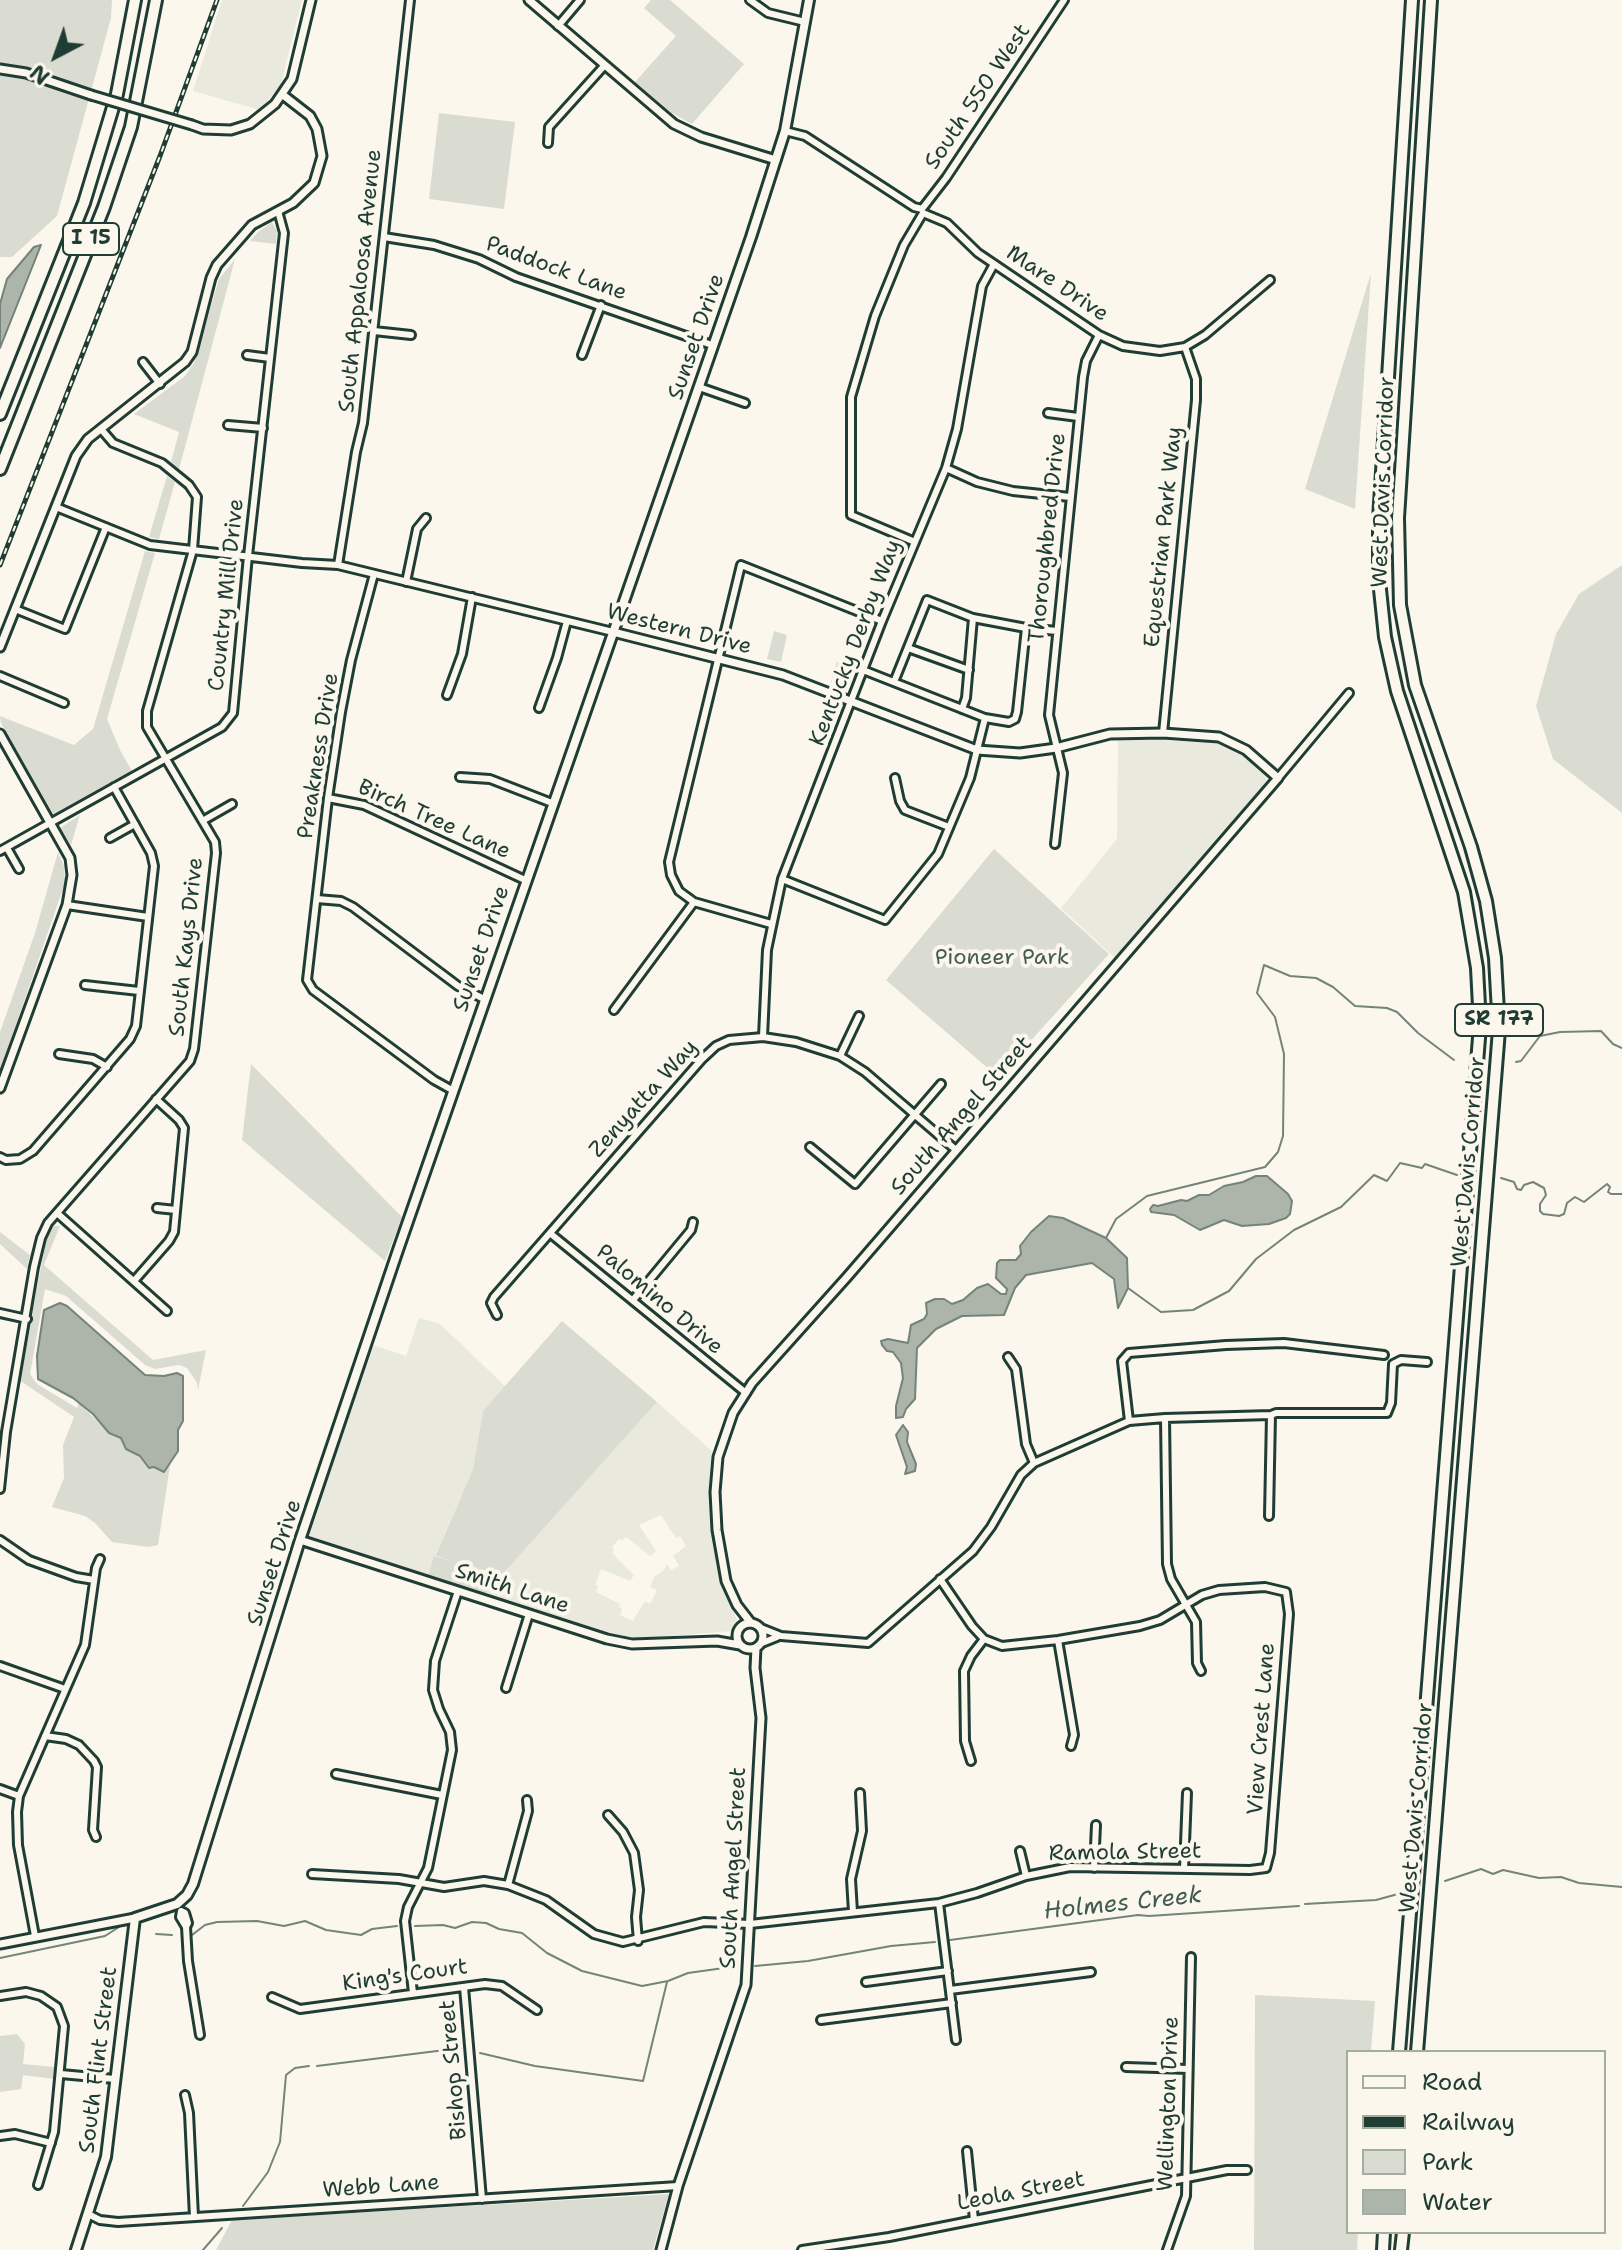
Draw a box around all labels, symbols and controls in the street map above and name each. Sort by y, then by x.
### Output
north arrow [16,16,96,96]
street label: South 550 West [920,19,1036,175]
text: N [24,58,56,91]
street label: South Appaloosa Avenue [334,148,388,414]
road number: I 15 [63,223,119,255]
street label: Paddock Lane [482,231,630,307]
street label: Mare Drive [1001,240,1113,328]
street label: Sunset Drive [663,271,731,403]
street label: West Davis Corridor [1367,376,1401,588]
street label: Equestrian Park Way [1139,425,1189,649]
street label: Thoroughbred Drive [1024,432,1072,644]
street label: Country Mill Drive [204,497,250,693]
street label: Kentucky Derby Way [804,536,908,750]
street label: Western Drive [604,599,754,661]
street label: Preakness Drive [293,671,345,841]
street label: Birch Tree Lane [354,775,514,865]
street label: South Kays Drive [164,856,210,1038]
street label: Sunset Drive [448,883,516,1015]
park label: Pioneer Park [935,945,1069,971]
road number: SR 177 [1455,1004,1543,1036]
street label: South Angel Street [886,1031,1038,1201]
street label: Zenyatta Way [584,1035,704,1163]
street label: West Davis Corridor [1447,1056,1491,1268]
street label: Palomino Drive [590,1239,728,1361]
street label: Sunset Drive [242,1496,308,1630]
street label: Smith Lane [452,1558,572,1620]
street label: View Crest Lane [1243,1642,1281,1816]
street label: West Davis Corridor [1395,1702,1439,1914]
street label: South Angel Street [716,1766,752,1970]
street label: Ramola Street [1048,1838,1202,1868]
water label: Holmes Creek [1042,1881,1204,1927]
street label: King's Court [341,1954,469,1998]
street label: South Flint Street [74,1965,124,2155]
street label: Bishop Street [435,1999,473,2141]
street label: Wellington Drive [1153,2016,1185,2192]
legend [1346,2050,1606,2234]
text: Road [1422,2066,1482,2098]
text: Railway [1422,2106,1515,2138]
text: Park [1422,2146,1474,2178]
street label: Leola Street [955,2167,1087,2217]
street label: Webb Lane [322,2170,440,2204]
text: Water [1422,2186,1493,2218]

